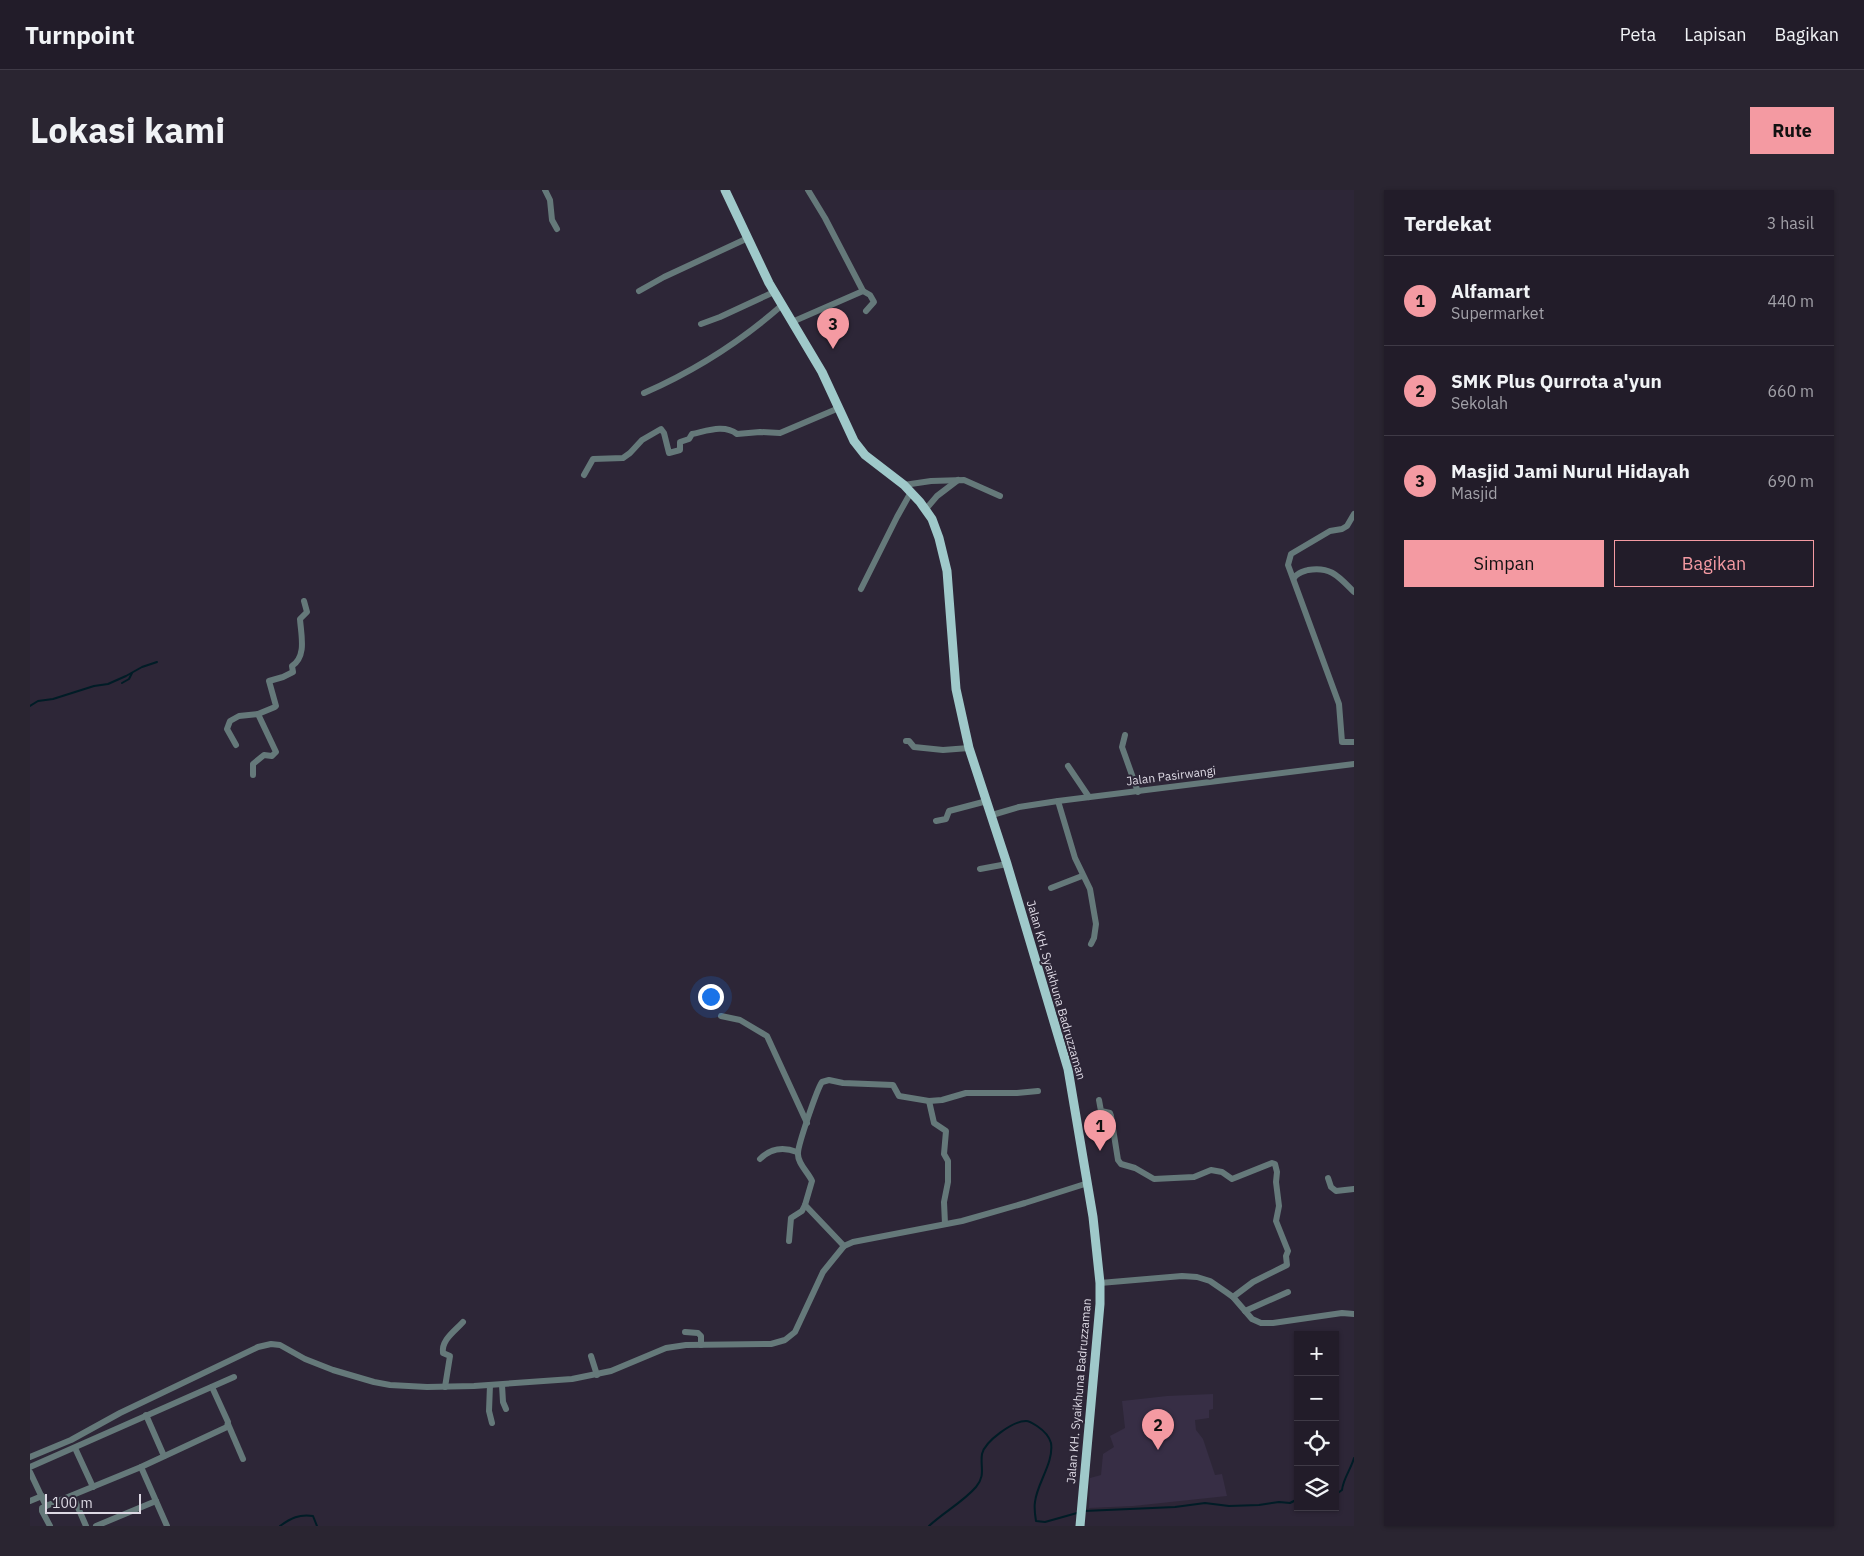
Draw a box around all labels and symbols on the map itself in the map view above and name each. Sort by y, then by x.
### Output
pin: 3 [817,308,849,349]
street label: Jalan Pasirwangi [1125,763,1217,788]
street label: Jalan KH. Syaikhuna Badruzzaman [1024,898,1089,1081]
your location [698,984,724,1010]
pin: 1 [1084,1110,1116,1151]
street label: Jalan KH. Syaikhuna Badruzzaman [1063,1298,1094,1484]
pin: 2 [1142,1409,1174,1450]
scale bar [45,1491,141,1514]

